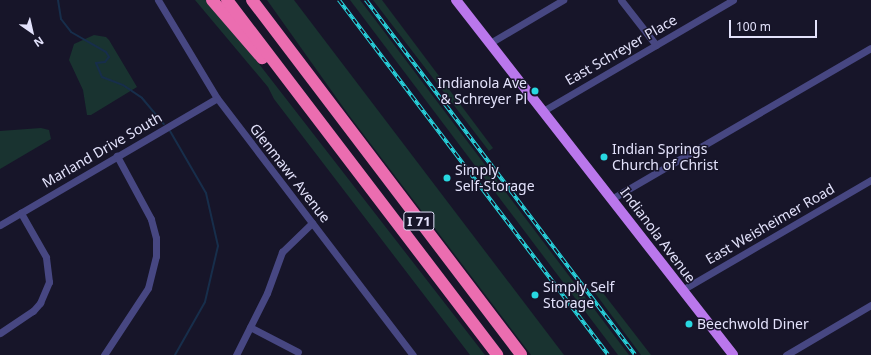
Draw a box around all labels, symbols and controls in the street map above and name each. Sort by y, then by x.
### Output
street label: East Schreyer Place [562,11,680,89]
north arrow [12,12,52,52]
scale bar [731,12,819,38]
text: 100 m [736,18,771,35]
text: N [31,34,47,51]
place label: Indianola Ave & Schreyer Pl [437,75,527,108]
marker: Indianola Ave & Schreyer Pl [530,86,540,96]
street label: Marland Drive South [39,109,165,191]
street label: Glenmawr Avenue [246,120,334,226]
place label: Indian Springs Church of Christ [612,141,718,174]
marker: Indian Springs Church of Christ [599,152,609,162]
place label: Simply Self-Storage [455,162,535,194]
marker: Simply Self-Storage [442,173,452,183]
street label: East Weisheimer Road [702,180,838,268]
street label: Indianola Avenue [617,184,699,286]
road number: I 71 [403,210,435,232]
place label: Simply Self Storage [543,279,614,312]
marker: Simply Self Storage [530,290,540,300]
place label: Beechwold Diner [697,316,809,332]
marker: Beechwold Diner [684,319,694,329]

